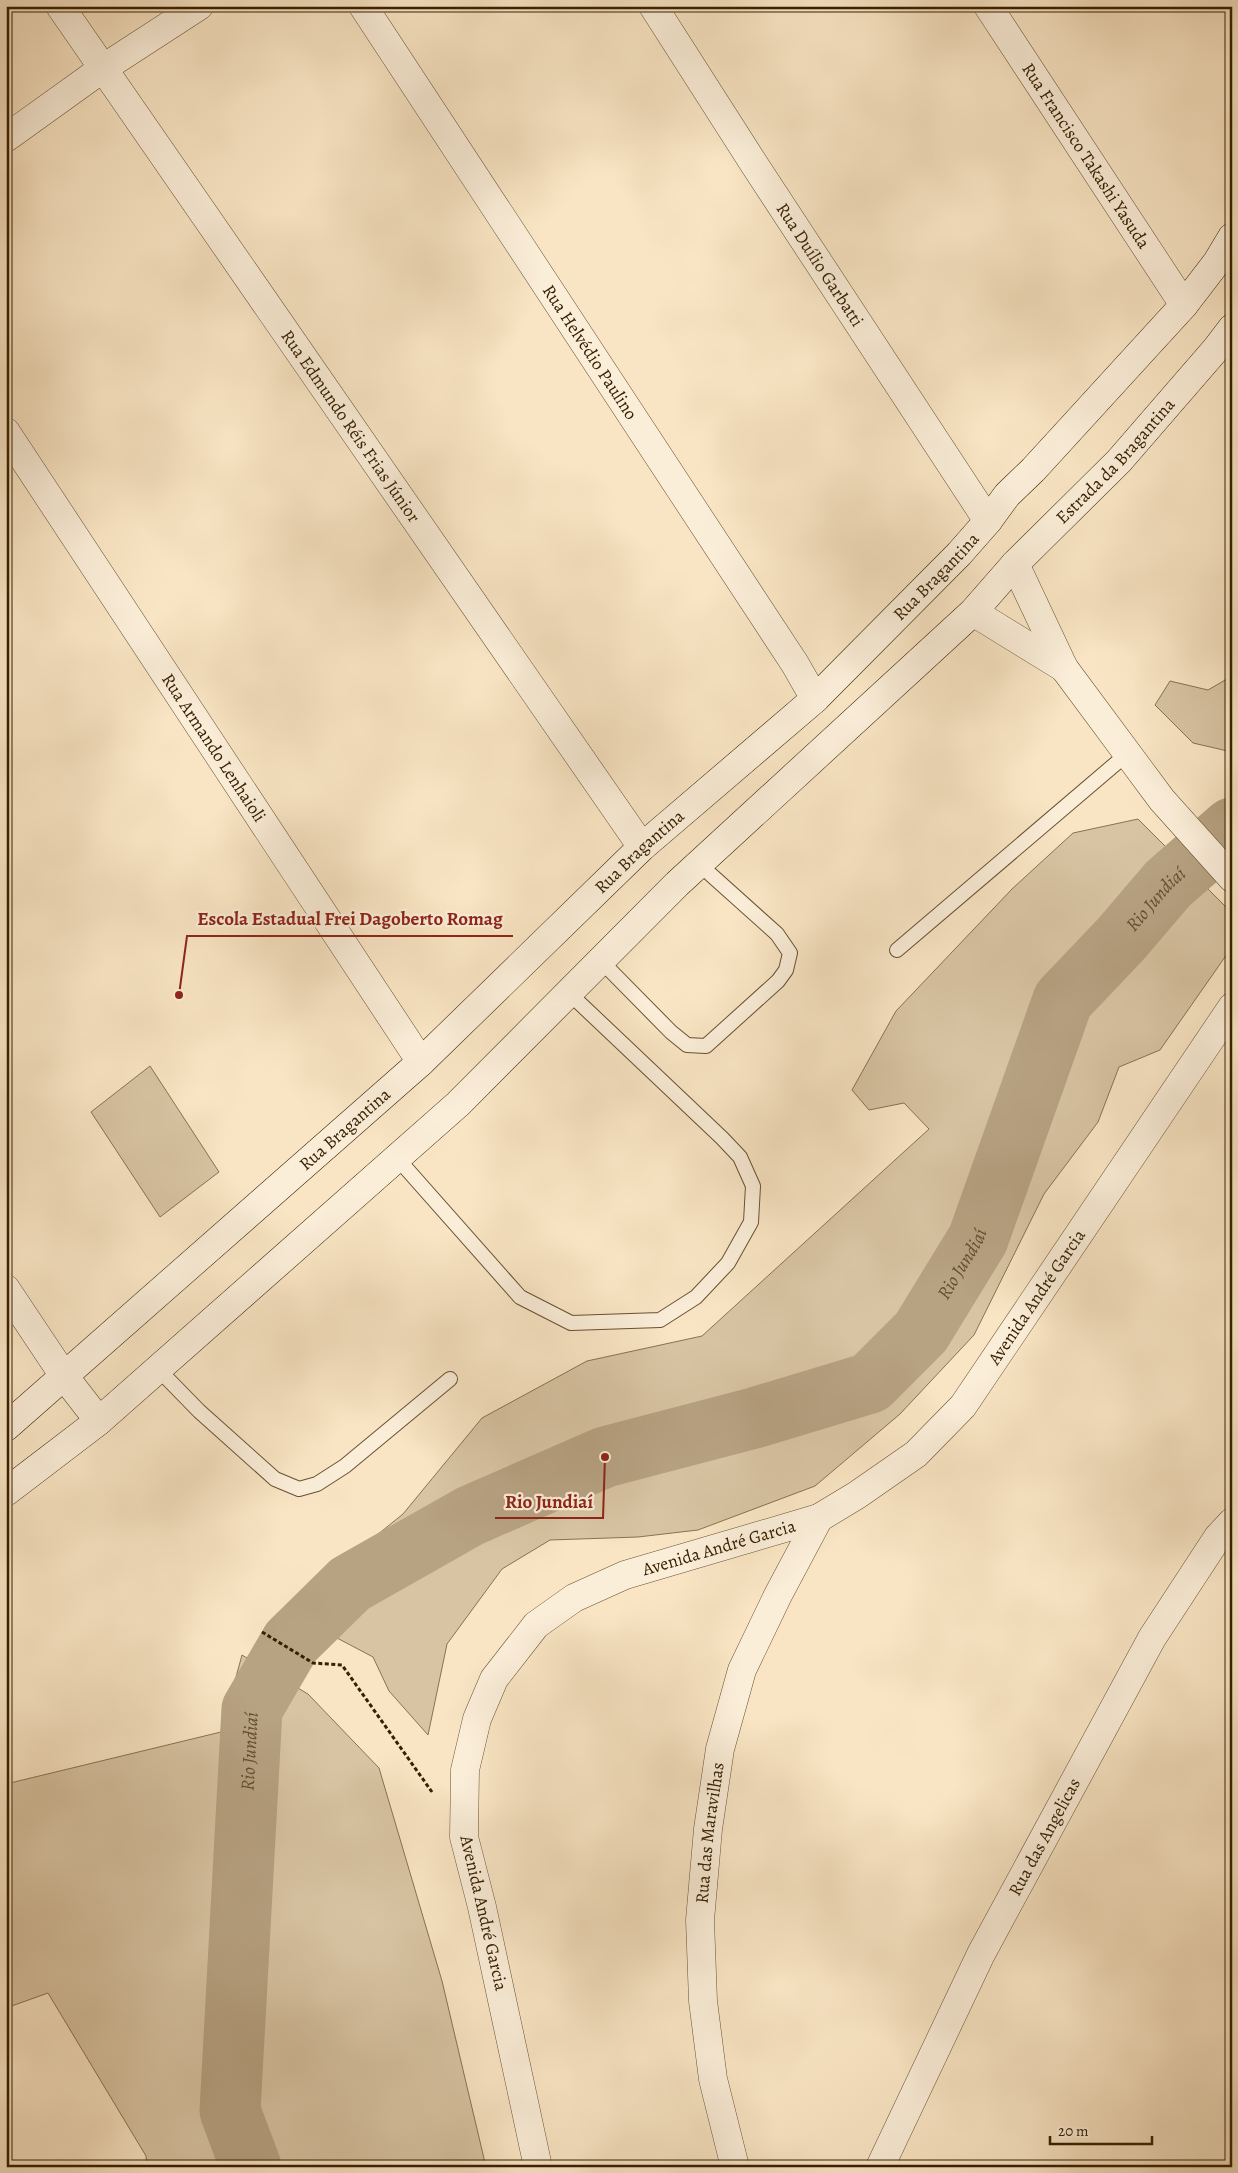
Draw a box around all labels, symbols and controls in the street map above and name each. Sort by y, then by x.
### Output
street label: Rua Francisco Takashi Yasuda [1016,58,1156,254]
street label: Rua Duílio Garbatti [771,198,869,331]
street label: Rua Helvédio Paulino [537,280,643,424]
street label: Rua Edmundo Réis Frias Júnior [276,325,426,527]
street label: Estrada da Bragantina [1050,392,1181,529]
street label: Rua Bragantina [888,527,985,626]
street label: Rua Armando Lenhaioli [156,669,272,827]
street label: Rua Bragantina [589,804,690,899]
water label: Rio Jundiaí [1120,861,1192,937]
callout: Escola Estadual Frei Dagoberto Romag [187,902,513,936]
text: Escola Estadual Frei Dagoberto Romag [197,906,503,932]
street label: Rua Bragantina [294,1082,396,1176]
water label: Rio Jundiaí [931,1224,994,1304]
street label: Avenida André Garcia [982,1224,1091,1370]
callout: Rio Jundiaí [495,1484,603,1518]
text: Rio Jundiaí [505,1489,594,1515]
street label: Avenida André Garcia [638,1513,799,1582]
water label: Rio Jundiaí [235,1710,265,1791]
street label: Rua das Maravilhas [689,1761,730,1905]
street label: Rua das Angelicas [1003,1774,1086,1900]
street label: Avenida André Garcia [454,1832,514,1994]
scale bar [1050,2113,1153,2145]
text: 20 m [1058,2121,1089,2141]

